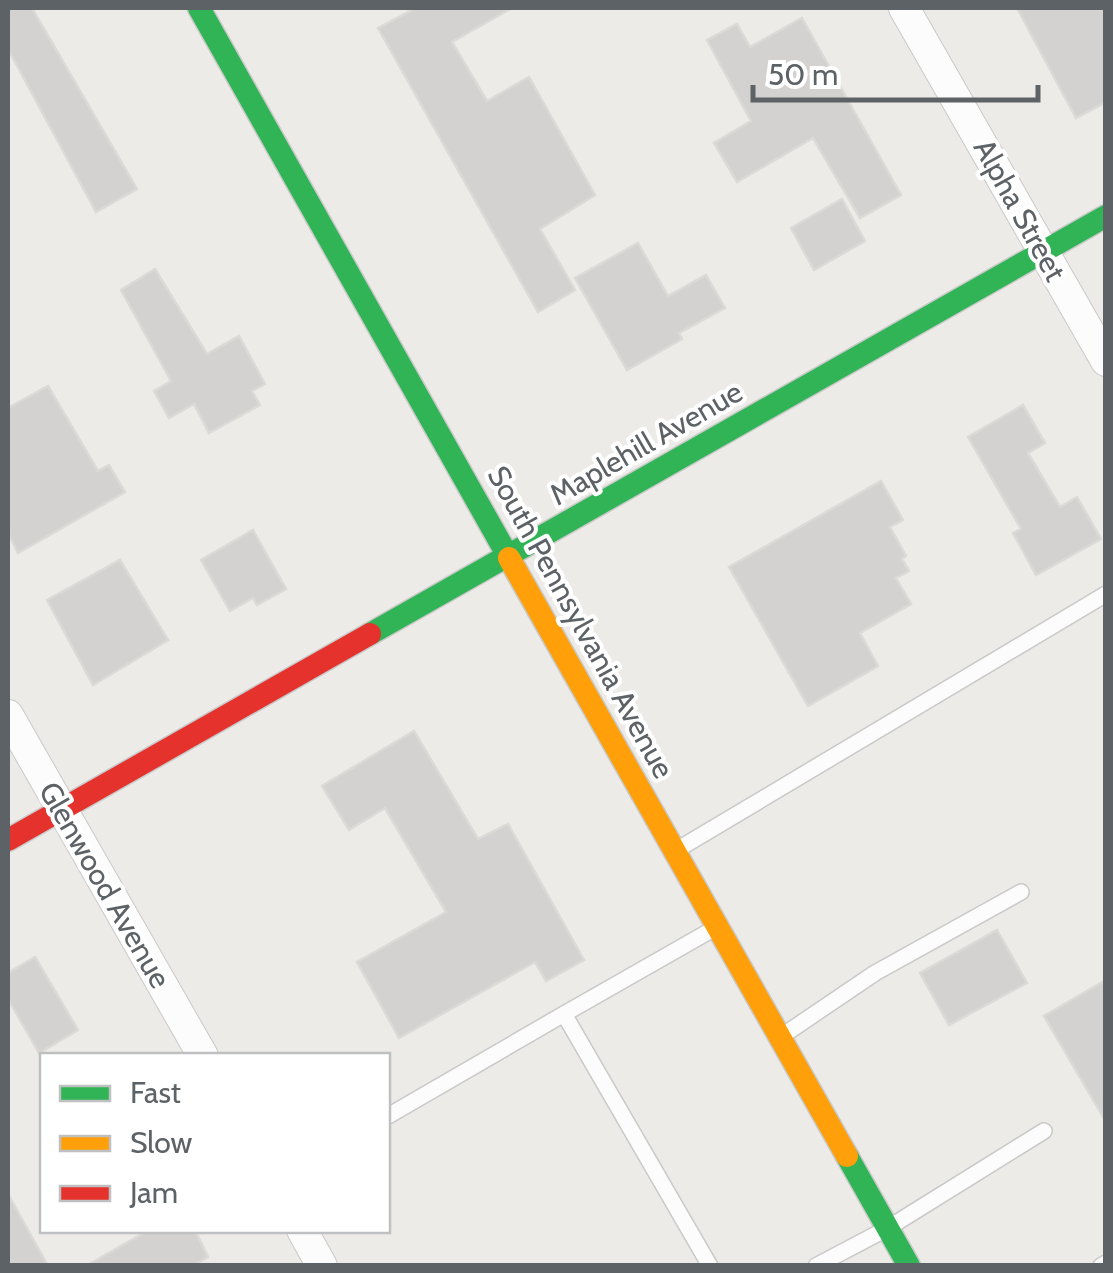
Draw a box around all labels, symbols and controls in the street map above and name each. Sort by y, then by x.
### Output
scale bar [753,40,1038,102]
text: 50 m [768,56,838,93]
street label: Alpha Street [966,133,1074,287]
street label: Maplehill Avenue [543,373,749,513]
street label: South Pennsylvania Avenue [480,459,682,785]
street label: Glenwood Avenue [31,775,179,995]
legend [40,1053,390,1233]
text: Fast [130,1074,181,1111]
text: Slow [130,1124,193,1161]
text: Jam [129,1174,178,1211]

